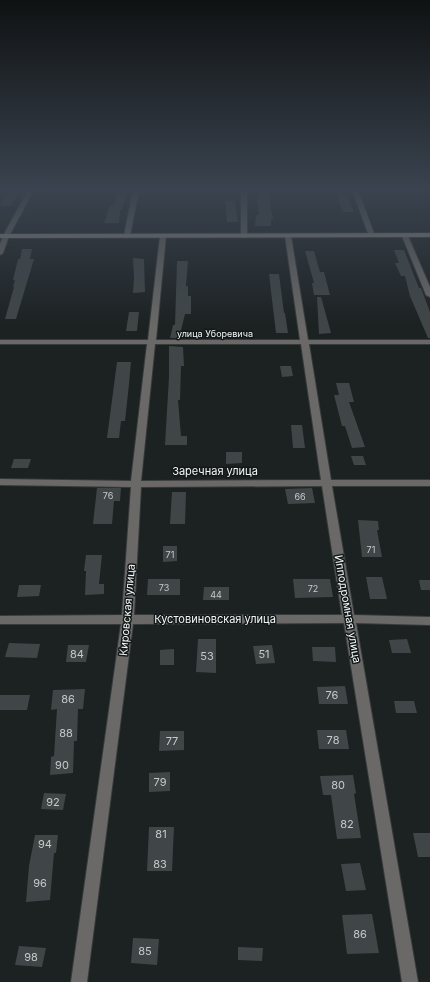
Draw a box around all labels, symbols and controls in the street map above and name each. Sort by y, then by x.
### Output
street label: улица Уборевича [177,328,253,339]
street label: Заречная улица [172,464,258,478]
house number: 76 [103,490,114,501]
house number: 66 [294,491,306,502]
house number: 71 [367,544,375,555]
house number: 71 [166,549,174,560]
street label: Ипподромная улица [332,554,364,664]
street label: Кировская улица [116,563,138,657]
house number: 73 [159,582,170,593]
house number: 72 [308,583,318,594]
house number: 44 [210,589,222,600]
street label: Кустовиновская улица [154,612,276,626]
house number: 84 [70,647,84,661]
house number: 51 [258,647,270,661]
house number: 53 [200,649,214,663]
house number: 76 [326,688,339,702]
house number: 86 [61,692,75,706]
house number: 88 [59,726,73,740]
house number: 78 [327,733,340,747]
house number: 77 [166,734,178,748]
house number: 90 [55,758,69,772]
house number: 79 [154,775,167,789]
house number: 80 [331,778,345,792]
house number: 92 [46,795,60,809]
house number: 82 [340,817,354,831]
house number: 81 [155,827,167,841]
house number: 94 [38,837,52,851]
house number: 83 [153,857,167,871]
house number: 96 [33,876,47,890]
house number: 86 [353,927,367,941]
house number: 85 [138,944,152,958]
house number: 98 [24,950,38,964]

